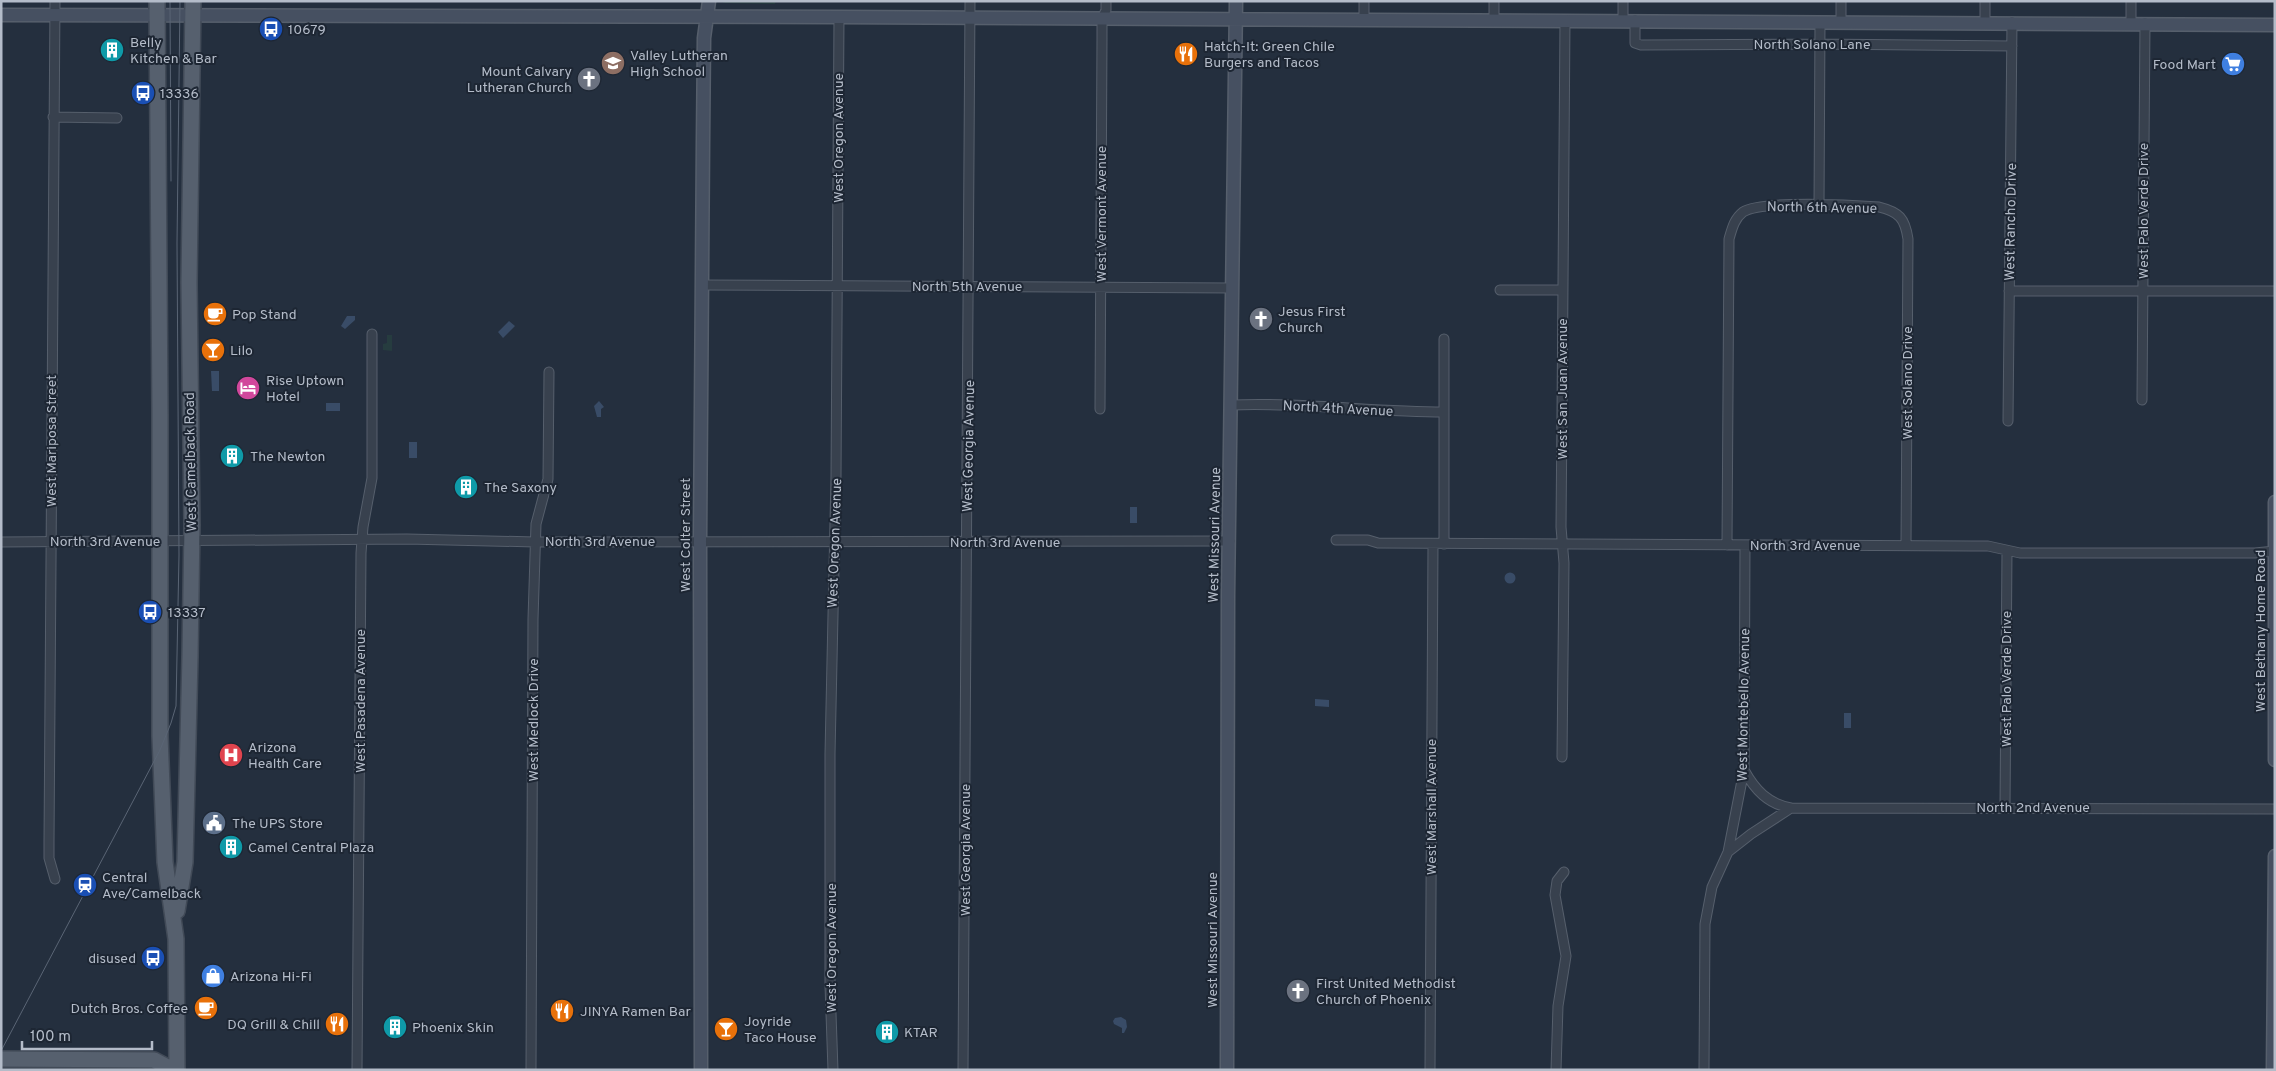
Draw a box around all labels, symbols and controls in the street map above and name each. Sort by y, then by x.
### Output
bus stop icon: 10679 [258,16,284,42]
place label: 10679 [288,22,326,39]
place label: Belly Kitchen & Bar [130,35,218,68]
building icon: Belly Kitchen & Bar [99,37,125,63]
street label: North Solano Lane [1754,37,1870,54]
place label: Hatch-It: Green Chile Burgers and Tacos [1204,39,1335,72]
restaurant icon: Hatch-It: Green Chile Burgers and Tacos [1173,41,1199,67]
place label: Valley Lutheran High School [630,48,728,81]
school or university icon: Valley Lutheran High School [600,50,626,76]
supermarket icon: Food Mart [2220,51,2246,77]
place label: Food Mart [2153,57,2216,74]
place label: Mount Calvary Lutheran Church [467,64,572,97]
church icon: Mount Calvary Lutheran Church [576,66,602,92]
street label: West Oregon Avenue [831,73,848,203]
bus stop icon: 13336 [130,80,156,106]
place label: 13336 [160,86,199,103]
street label: West Palo Verde Drive [2136,143,2153,279]
street label: West Vermont Avenue [1094,146,1111,282]
street label: West Rancho Drive [2002,163,2021,281]
street label: North 6th Avenue [1767,199,1877,218]
street label: North 5th Avenue [912,279,1022,296]
cafe icon: Pop Stand [202,301,228,327]
place label: Jesus First Church [1278,304,1346,337]
church icon: Jesus First Church [1248,306,1274,332]
place label: Pop Stand [232,307,297,324]
street label: West San Juan Avenue [1555,318,1572,460]
street label: West Solano Drive [1900,326,1917,440]
bar icon: Lilo [200,337,226,363]
place label: Lilo [230,343,253,360]
place label: Rise Uptown Hotel [266,373,344,406]
street label: West Mariposa Street [44,375,61,507]
hotel icon: Rise Uptown Hotel [235,375,261,401]
street label: West Georgia Avenue [960,380,979,512]
street label: West Camelback Road [182,392,201,532]
street label: North 4th Avenue [1282,398,1394,421]
building icon: The Newton [219,443,245,469]
place label: The Newton [250,449,325,466]
street label: West Missouri Avenue [1206,467,1225,603]
building icon: The Saxony [453,474,479,500]
street label: West Colter Street [678,478,695,592]
street label: West Oregon Avenue [825,478,846,608]
place label: The Saxony [484,480,557,497]
street label: North 3rd Avenue [50,534,160,551]
street label: North 3rd Avenue [545,534,655,551]
street label: North 3rd Avenue [950,535,1060,552]
street label: North 3rd Avenue [1750,538,1860,555]
street label: West Bethany Home Road [2253,550,2270,712]
bus stop icon: 13337 [137,599,163,625]
place label: 13337 [168,605,206,622]
street label: West Palo Verde Drive [1999,611,2016,747]
street label: West Montebello Avenue [1735,628,1754,782]
street label: West Pasadena Avenue [353,629,370,773]
street label: West Medlock Drive [526,658,543,782]
street label: West Marshall Avenue [1424,739,1441,875]
place label: Arizona Health Care [248,740,322,773]
hospital icon: Arizona Health Care [218,742,244,768]
street label: West Georgia Avenue [958,784,975,916]
street label: North 2nd Avenue [1976,800,2090,817]
public building icon: The UPS Store [201,810,227,836]
place label: The UPS Store [232,816,323,833]
building icon: Camel Central Plaza [218,834,244,860]
place label: Camel Central Plaza [248,840,374,857]
place label: Central Ave/Camelback [102,870,201,903]
station icon: Central Ave/Camelback [72,872,98,898]
street label: West Missouri Avenue [1205,872,1222,1008]
street label: West Oregon Avenue [824,883,841,1013]
bus stop icon: disused [140,945,166,971]
place label: disused [88,951,136,968]
shop icon: Arizona Hi-Fi [200,963,226,989]
place label: Arizona Hi-Fi [230,969,312,986]
place label: First United Methodist Church of Phoenix [1316,976,1456,1009]
church icon: First United Methodist Church of Phoenix [1285,978,1311,1004]
cafe icon: Dutch Bros. Coffee [193,995,219,1021]
restaurant icon: JINYA Ramen Bar [549,998,575,1024]
place label: Dutch Bros. Coffee [71,1001,188,1018]
place label: JINYA Ramen Bar [580,1004,692,1021]
restaurant icon: DQ Grill & Chill [324,1011,350,1037]
building icon: Phoenix Skin [382,1014,408,1040]
place label: Joyride Taco House [744,1014,817,1047]
bar icon: Joyride Taco House [713,1016,739,1042]
place label: DQ Grill & Chill [227,1017,320,1034]
scale bar [22,1018,152,1050]
building icon: KTAR [874,1019,900,1045]
place label: Phoenix Skin [412,1020,494,1037]
place label: KTAR [904,1025,938,1042]
text: 100 m [30,1028,71,1047]

